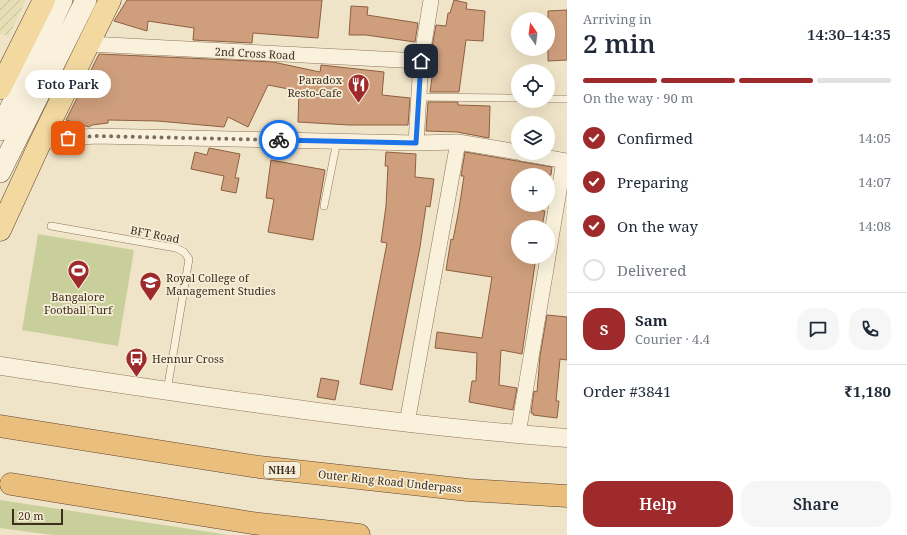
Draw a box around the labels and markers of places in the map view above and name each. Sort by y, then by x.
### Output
pin [404,44,438,78]
callout: Foto Park [25,70,111,98]
place label: Paradox Resto-Cafe [287,72,343,100]
restaurant icon: Paradox Resto-Cafe [345,72,371,105]
pin [51,121,85,155]
sports icon: Bangalore Football Turf [65,257,91,290]
school or university icon: Royal College of Management Studies [138,270,164,303]
place label: Royal College of Management Studies [166,270,276,298]
place label: Bangalore Football Turf [44,289,113,317]
bus stop icon: Hennur Cross [123,345,149,378]
place label: Hennur Cross [152,351,224,366]

